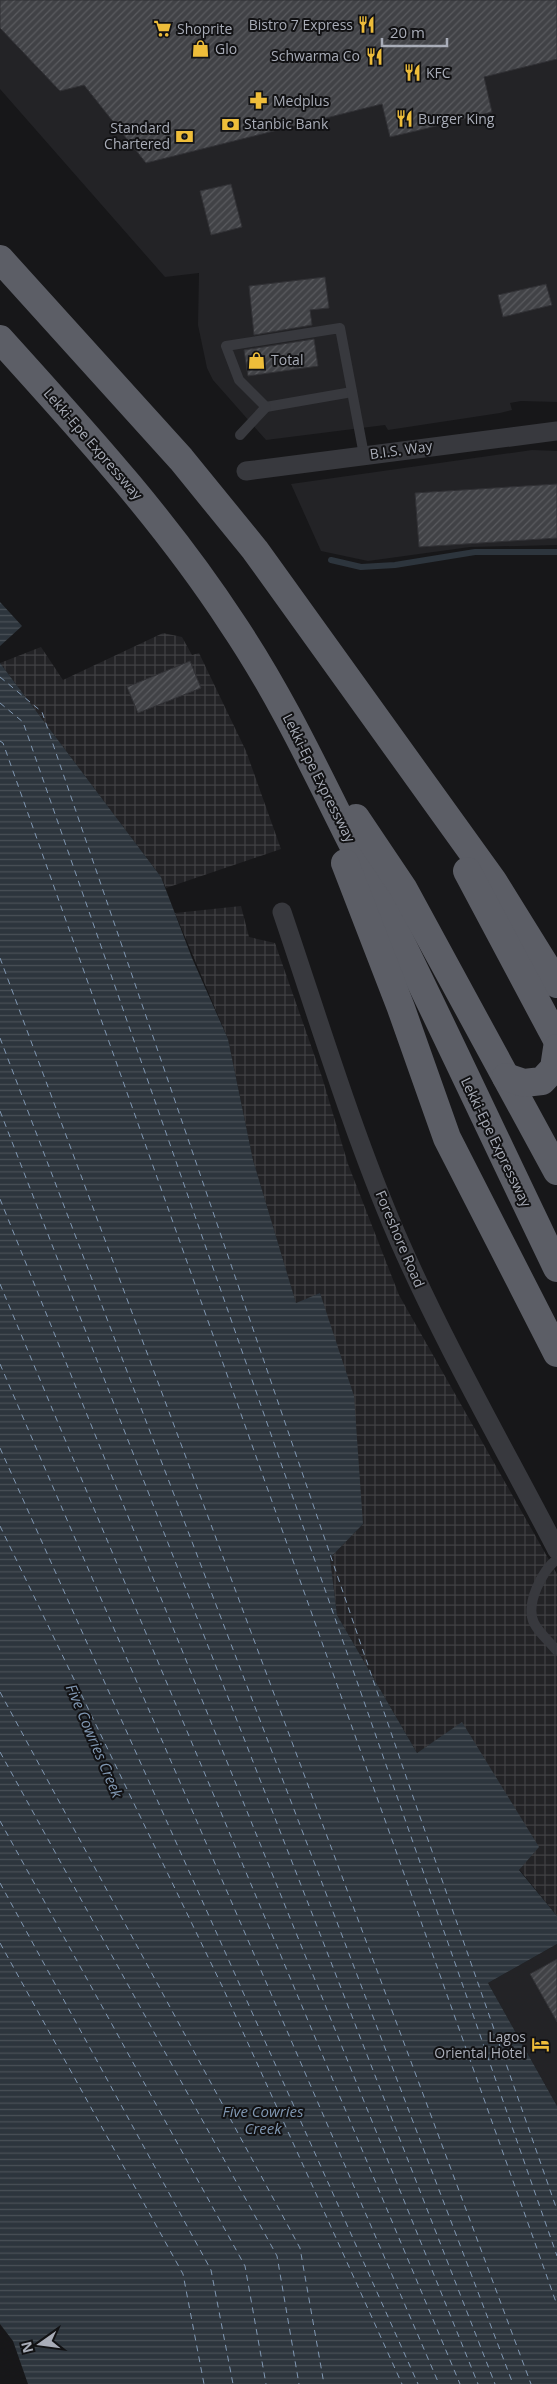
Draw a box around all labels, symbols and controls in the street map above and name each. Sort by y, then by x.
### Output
place label: Bistro 7 Express [249,15,353,34]
restaurant icon: Bistro 7 Express [357,15,377,35]
scale bar [382,15,447,47]
supermarket icon: Shoprite [153,19,173,39]
place label: Shoprite [177,19,232,38]
text: 20 m [390,22,425,42]
shop icon: Glo [191,39,211,59]
place label: Glo [215,39,237,58]
place label: Schwarma Co [271,46,360,65]
restaurant icon: Schwarma Co [364,46,384,66]
restaurant icon: KFC [402,63,422,83]
place label: KFC [426,63,451,82]
pharmacy icon: Medplus [249,91,269,111]
place label: Medplus [273,91,330,110]
restaurant icon: Burger King [394,109,414,129]
place label: Burger King [418,109,495,128]
bank icon: Stanbic Bank [220,114,240,134]
place label: Stanbic Bank [244,114,329,133]
place label: Standard Chartered [104,118,170,153]
bank icon: Standard Chartered [174,126,194,146]
shop icon: Total [247,350,267,370]
place label: Total [271,350,303,369]
street label: Lekki-Epe Expressway [40,384,148,504]
street label: B.I.S. Way [368,436,434,463]
street label: Lekki-Epe Expressway [279,710,361,846]
street label: Lekki-Epe Expressway [457,1074,537,1211]
street label: Foreshore Road [371,1187,429,1290]
water label: Five Cowries Creek [62,1681,128,1801]
place label: Lagos Oriental Hotel [434,2027,526,2062]
hotel icon: Lagos Oriental Hotel [530,2035,550,2055]
water label: Five Cowries Creek [223,2101,304,2138]
north arrow [15,2319,65,2369]
text: N [16,2339,37,2355]

